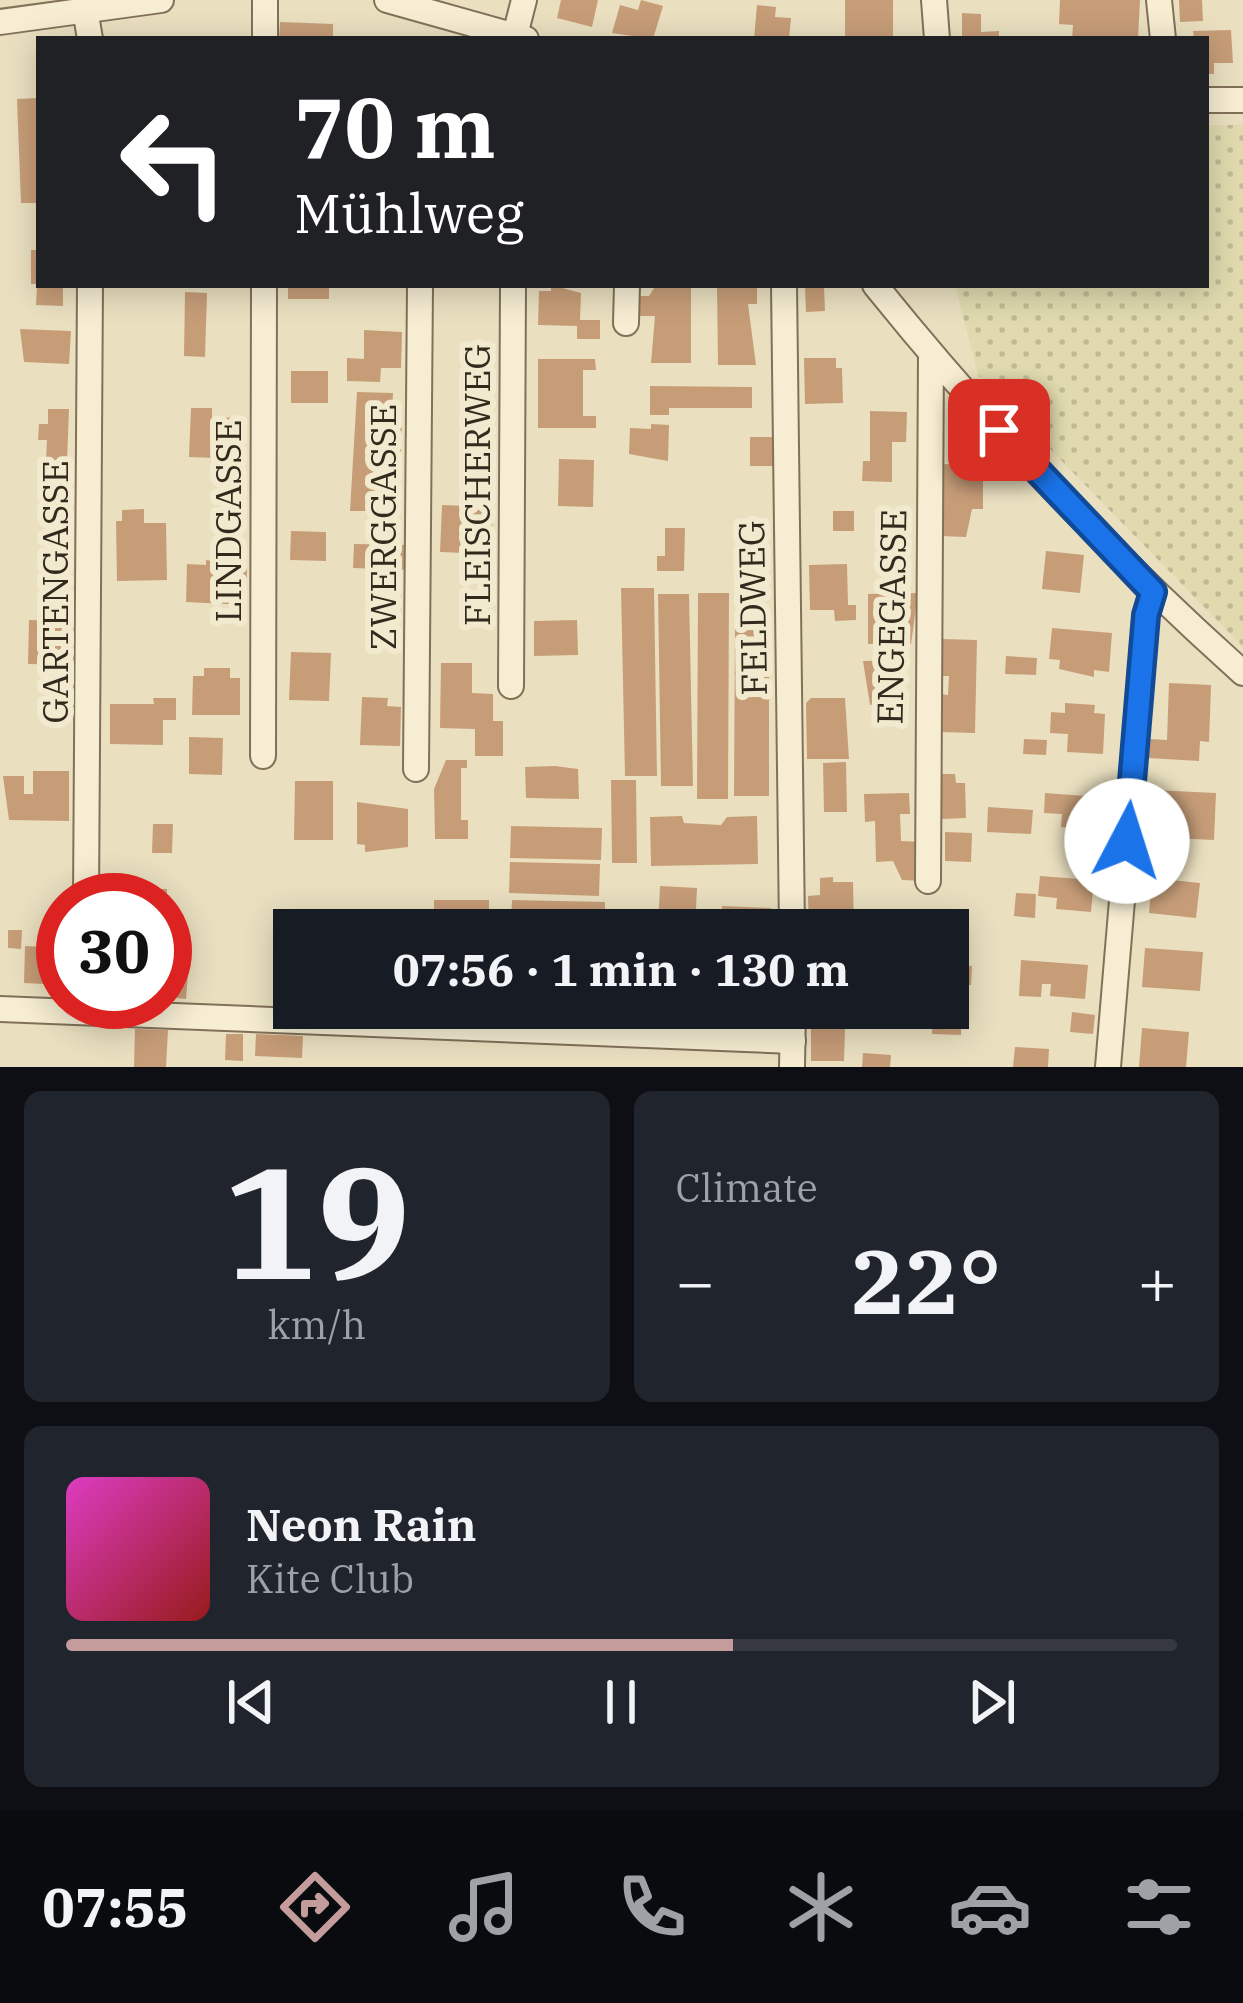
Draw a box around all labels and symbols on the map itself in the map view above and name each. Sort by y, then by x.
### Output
street label: FLEISCHERWEG [453,344,500,626]
pin [948,379,1050,481]
street label: ZWERGGASSE [359,404,406,650]
street label: LINDGASSE [204,419,251,623]
street label: GARTENGASSE [31,460,78,724]
street label: ENGEGASSE [866,509,916,725]
street label: FELDWEG [727,520,777,696]
position arrow [1064,778,1190,904]
speed limit sign: 30 [36,873,192,1029]

